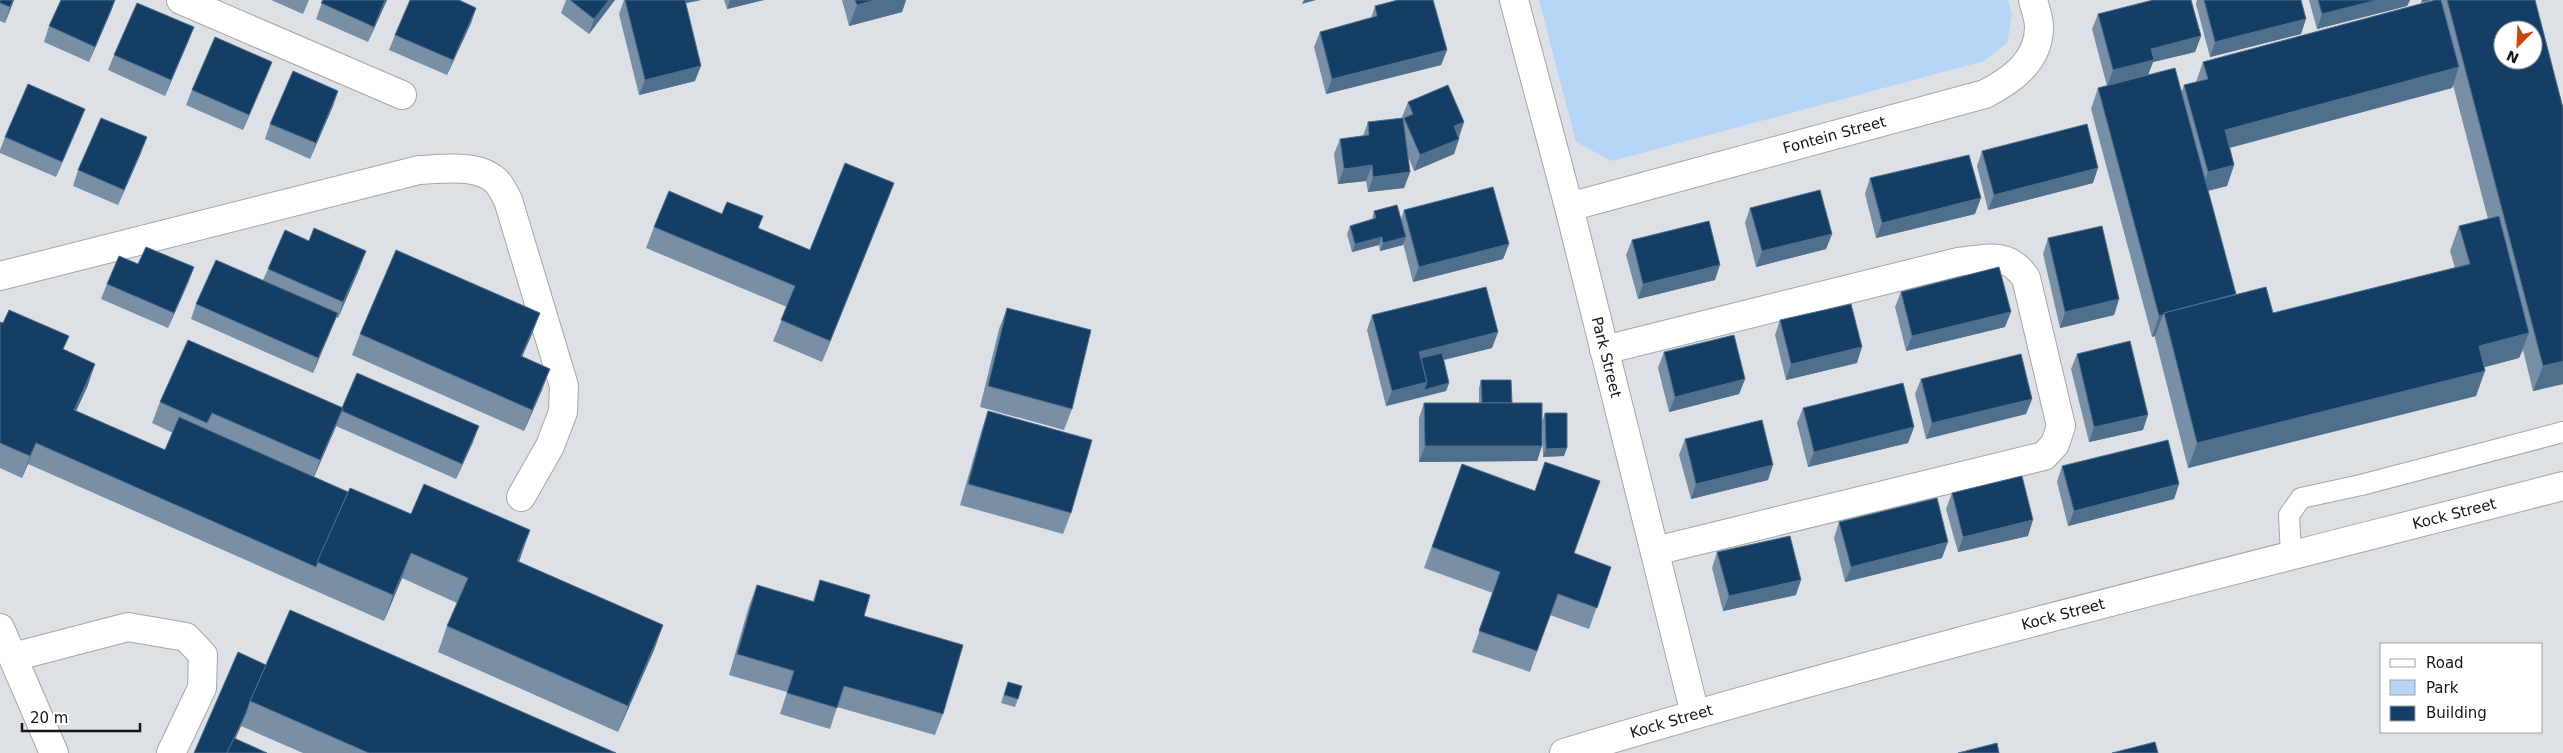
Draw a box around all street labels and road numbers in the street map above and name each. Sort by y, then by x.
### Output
street label: Fontein Street [1781,112,1888,157]
street label: Park Street [1588,315,1625,400]
street label: Kock Street [2411,494,2498,533]
street label: Kock Street [2019,595,2107,634]
street label: Kock Street [1628,701,1715,742]

